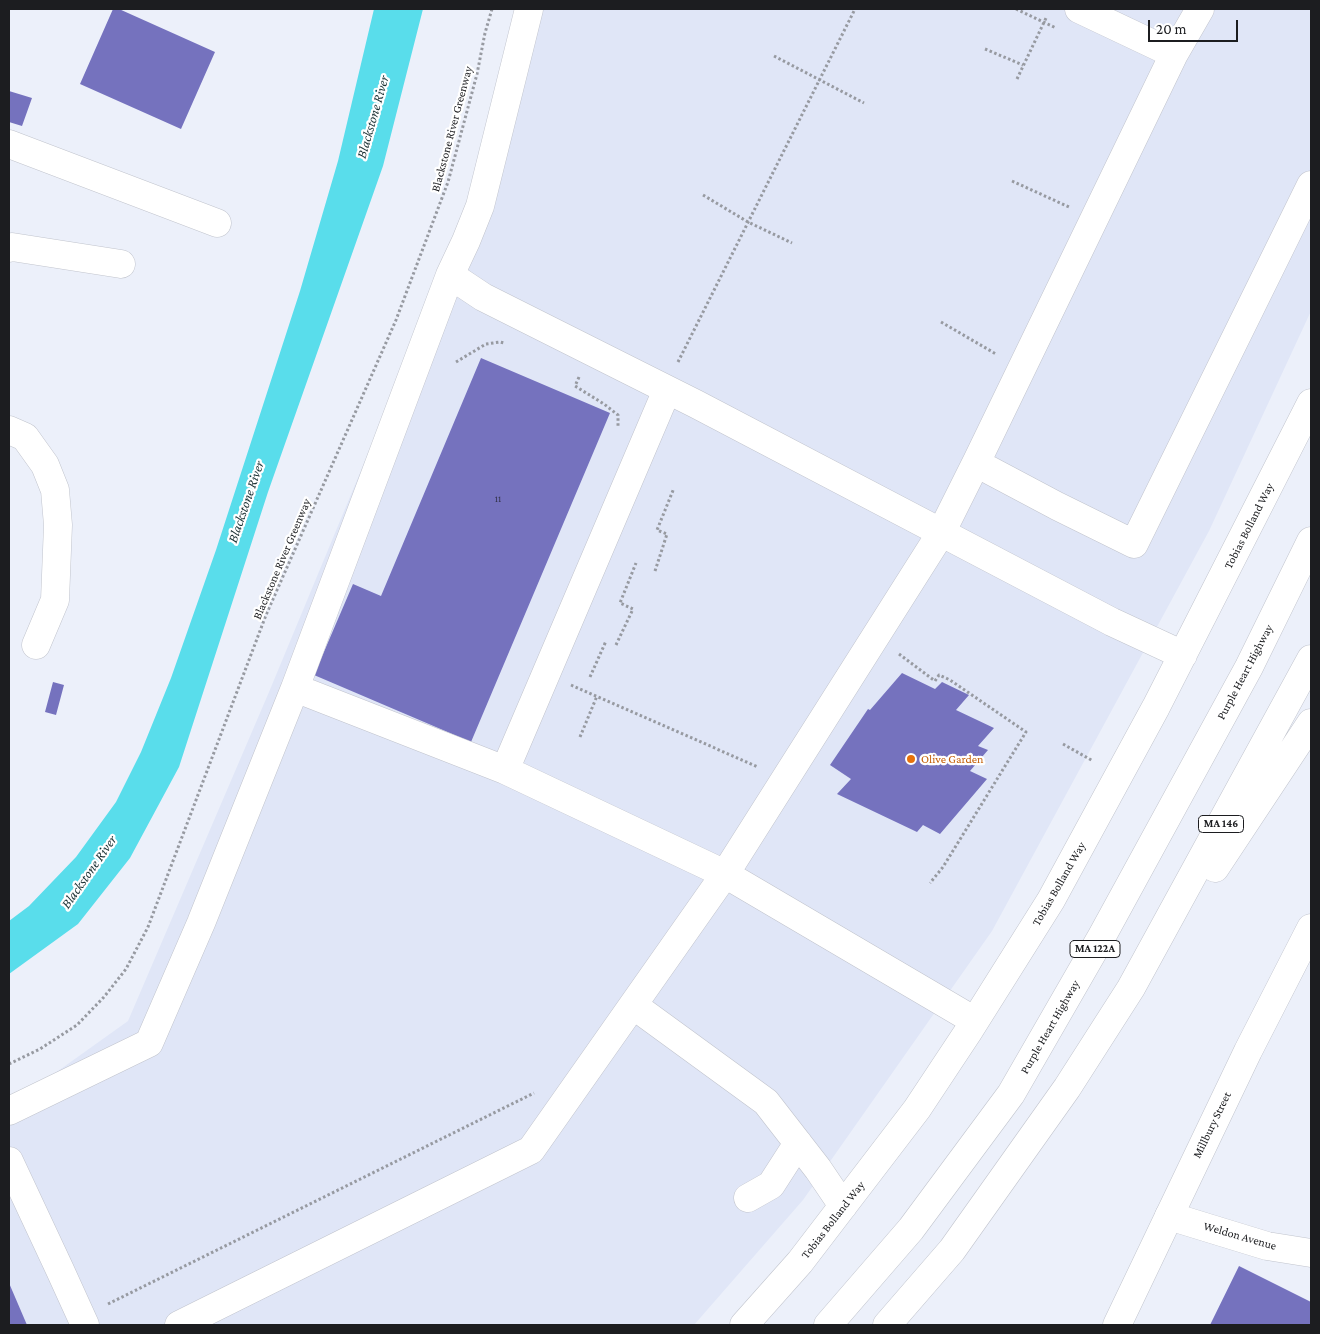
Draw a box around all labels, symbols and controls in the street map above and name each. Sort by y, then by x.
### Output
scale bar [1150,10,1240,42]
text: 20 m [1156,21,1187,37]
street label: Blackstone River Greenway [428,64,476,194]
water label: Blackstone River [353,74,393,160]
water label: Blackstone River [224,459,268,545]
street label: Tobias Bolland Way [1221,481,1277,571]
house number: 11 [495,493,501,505]
street label: Blackstone River Greenway [250,496,314,622]
street label: Purple Heart Highway [1214,622,1276,722]
place label: Olive Garden [921,752,983,766]
marker: Olive Garden [905,753,917,765]
road number: MA 146 [1198,816,1244,832]
water label: Blackstone River [58,832,120,912]
street label: Tobias Bolland Way [1029,839,1089,929]
road number: MA 122A [1070,941,1120,958]
street label: Purple Heart Highway [1017,978,1083,1076]
street label: Millbury Street [1190,1089,1234,1161]
street label: Tobias Bolland Way [798,1178,868,1262]
street label: Weldon Avenue [1202,1219,1278,1253]

